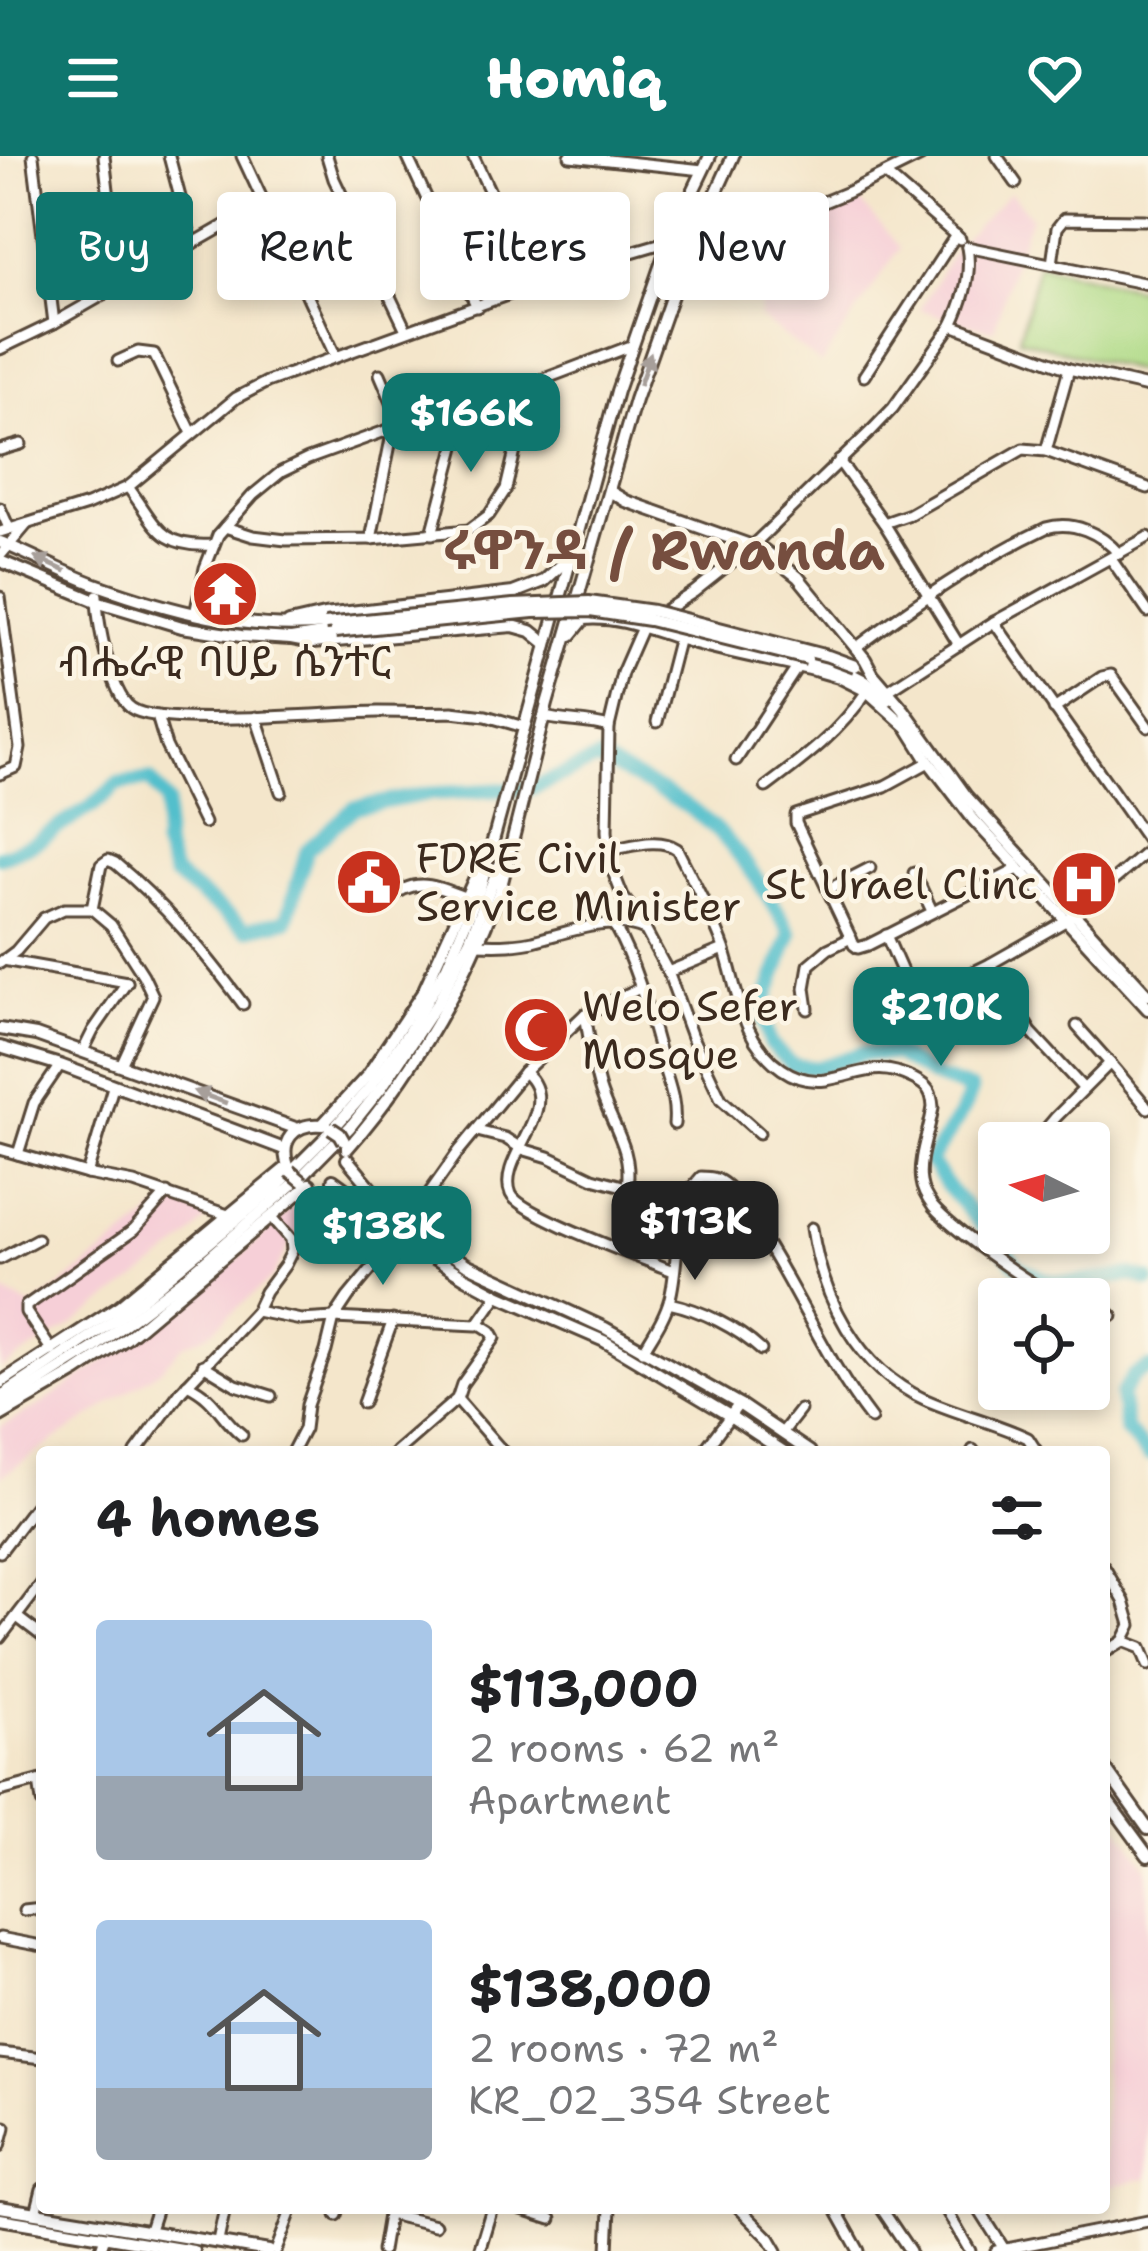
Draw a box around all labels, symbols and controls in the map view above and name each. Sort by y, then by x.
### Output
text: Homiq [486,42,662,114]
icon: menu [60,45,126,111]
icon: heart [1022,45,1088,111]
chip: Buy [36,192,193,300]
chip: Rent [217,192,396,300]
chip: Filters [420,192,630,300]
chip: New [654,192,829,300]
one-way arrow [637,351,655,387]
pin: $166K [387,373,555,475]
text: $166K [409,386,533,438]
district label: ሩዋንዳ / Rwanda [443,514,885,586]
one-way arrow [32,553,67,573]
temple icon: ብሔራዊ ባሀይ ሴንተር [190,559,260,629]
place label: ብሔራዊ ባሀይ ሴንተር [59,633,391,689]
place label: FDRE Civil Service Minister [416,830,741,934]
public building icon: FDRE Civil Service Minister [334,847,404,917]
hospital icon: St Urael Clinc [1049,849,1119,919]
place label: St Urael Clinc [765,856,1038,912]
pin: $210K [857,967,1025,1069]
place label: Welo Sefer Mosque [582,978,798,1082]
text: $210K [880,980,1002,1032]
mosque icon: Welo Sefer Mosque [501,995,571,1065]
one-way arrow [191,1087,227,1105]
north arrow [978,1122,1110,1254]
map controls [978,1122,1110,1410]
pin: $113K [611,1181,779,1283]
pin: $138K [299,1186,467,1288]
text: $113K [638,1194,752,1246]
text: $138K [321,1199,445,1251]
button: locate [978,1278,1110,1410]
text: 4 homes [96,1484,320,1552]
icon: filters [984,1485,1050,1551]
text: $113,000 [468,1654,699,1722]
icon: home [192,1668,336,1812]
text: 2 rooms · 62 m² [468,1722,780,1774]
text: Apartment [468,1774,671,1826]
text: $138,000 [468,1954,712,2022]
icon: home [192,1968,336,2112]
text: 2 rooms · 72 m² [468,2022,779,2074]
text: KR_02_354 Street [468,2074,831,2126]

